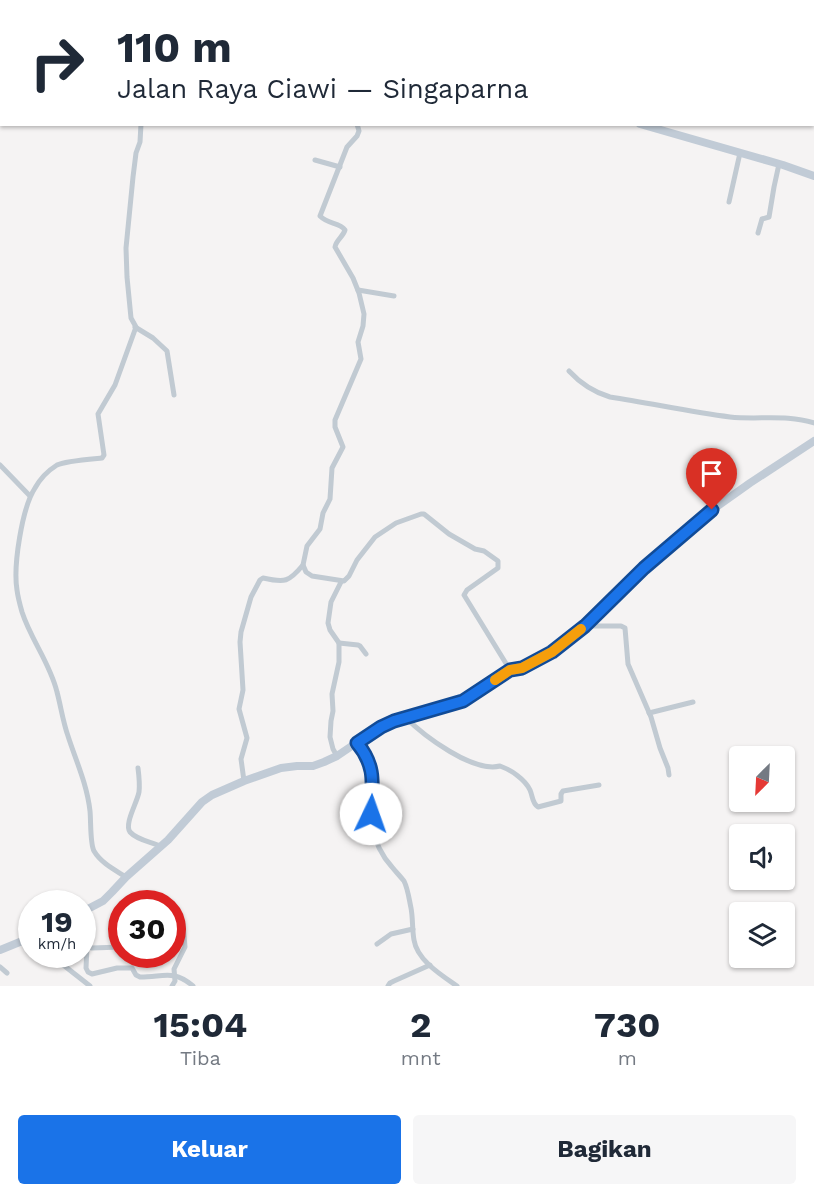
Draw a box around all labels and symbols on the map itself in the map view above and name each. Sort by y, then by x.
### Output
pin [686,448,737,510]
north arrow [729,746,795,812]
position arrow [339,782,403,846]
speed limit sign: 30 [108,890,186,968]

